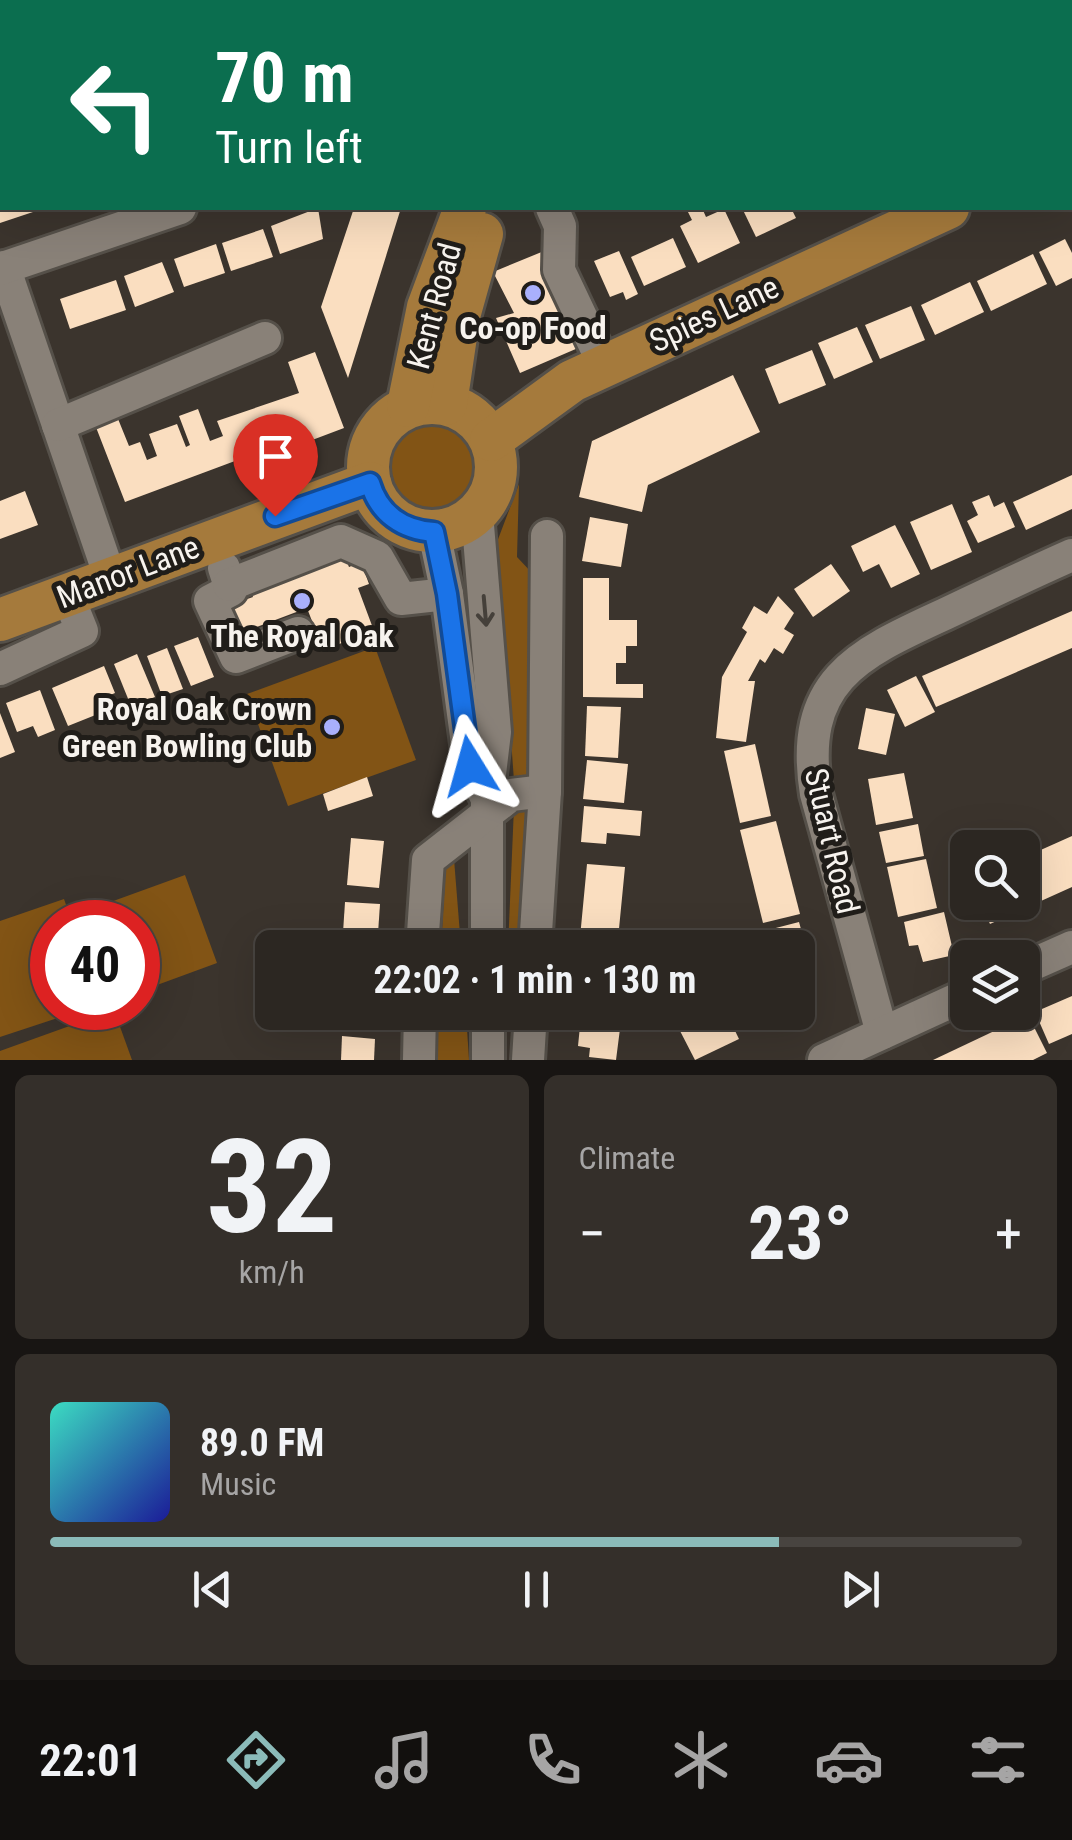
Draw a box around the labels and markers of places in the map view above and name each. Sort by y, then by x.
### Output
marker: Co-op Food [522,282,544,304]
place label: Co-op Food [459,309,607,347]
pin [233,414,318,517]
marker: The Royal Oak [291,590,313,612]
place label: The Royal Oak [210,617,394,655]
place label: Royal Oak Crown Green Bowling Club [62,690,312,765]
marker: Royal Oak Crown Green Bowling Club [321,716,343,738]

